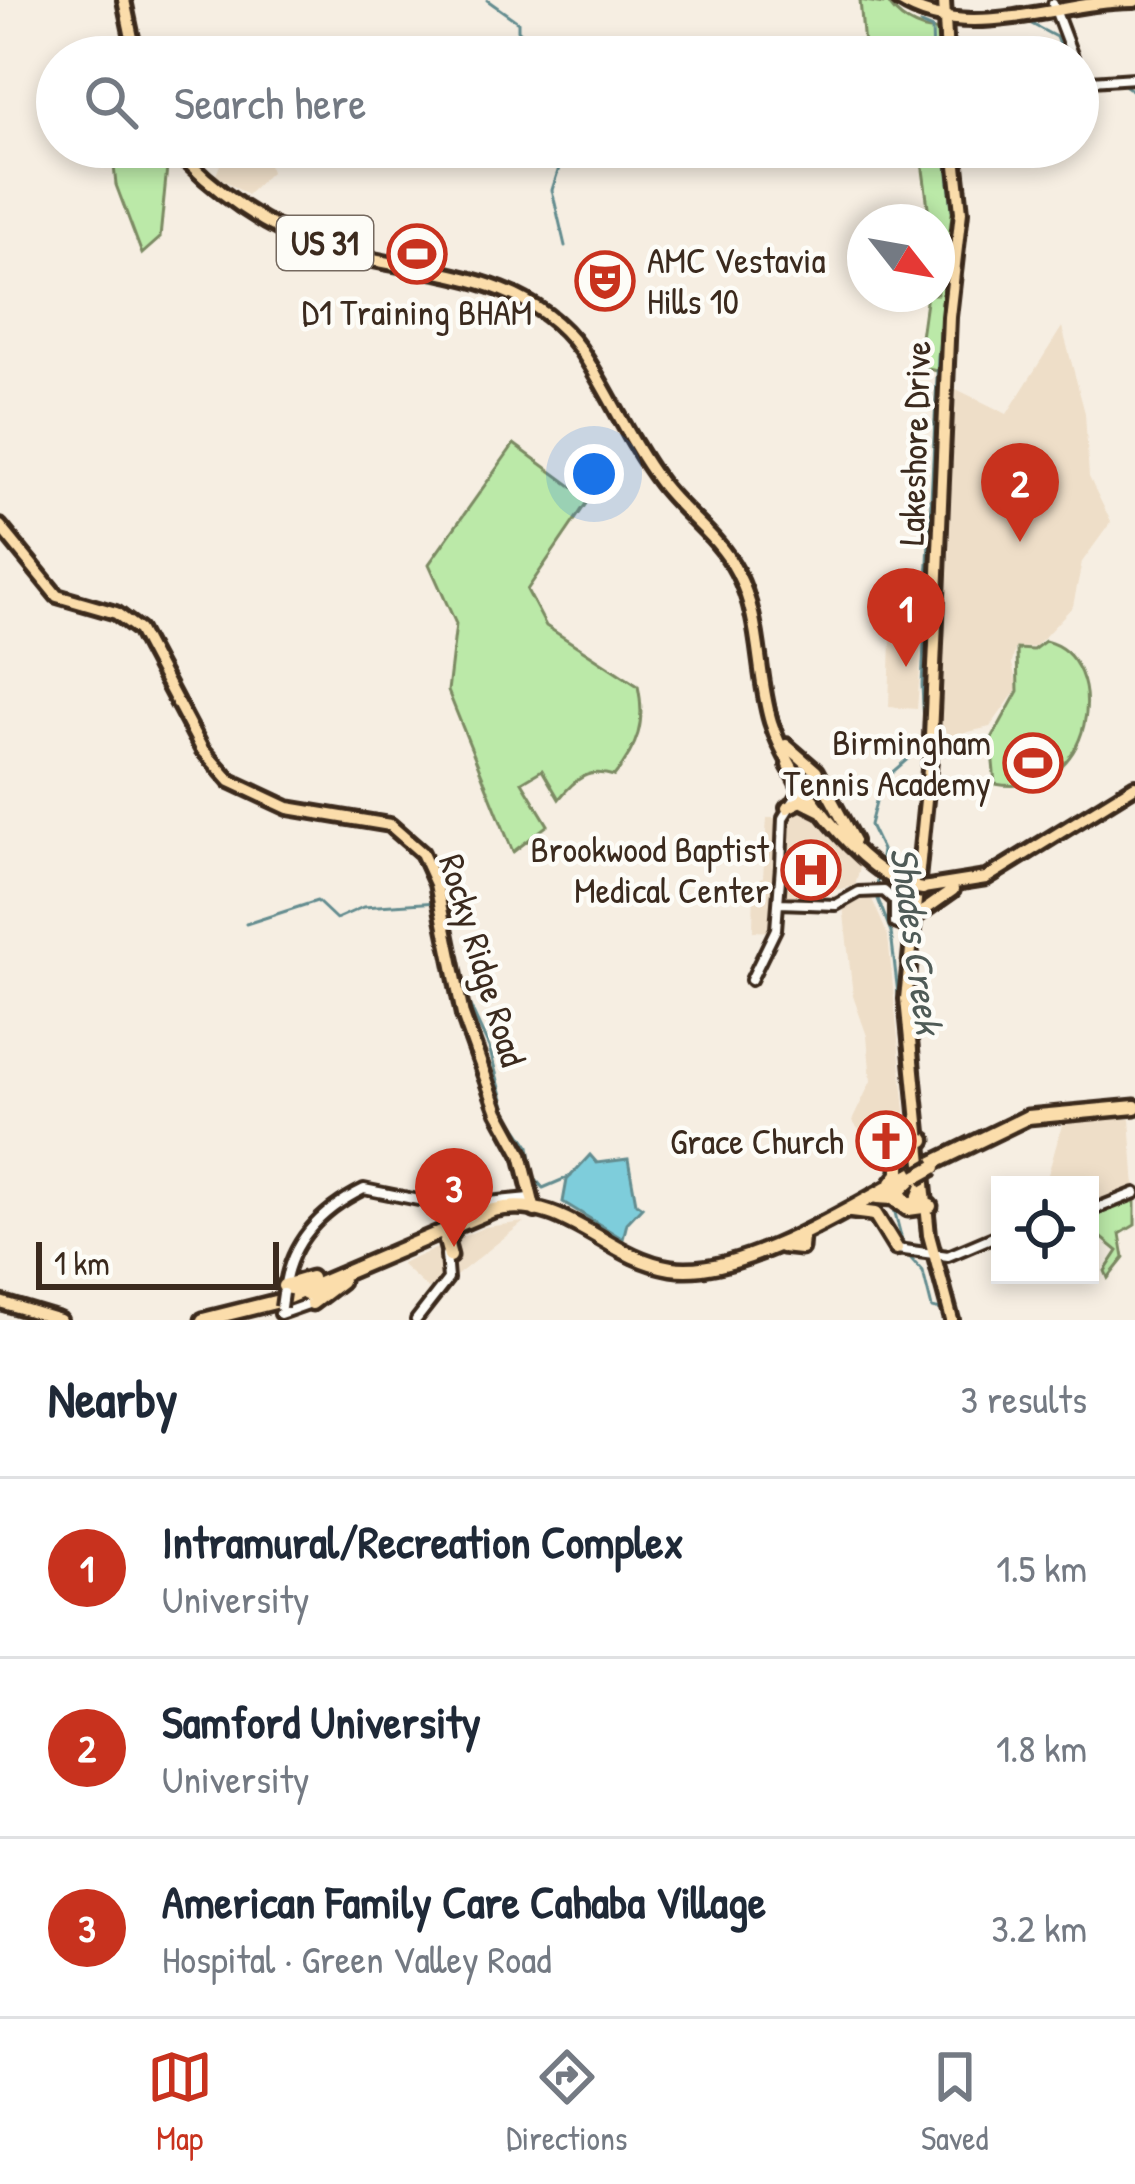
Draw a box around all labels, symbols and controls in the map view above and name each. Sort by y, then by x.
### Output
search box [36,36,1099,168]
icon: search [78,69,144,135]
text: Search here [174,72,366,133]
north arrow [847,204,955,312]
road number: US 31 [277,216,373,270]
sports icon: D1 Training BHAM [386,223,448,285]
place label: AMC Vestavia Hills 10 [647,235,826,325]
theatre icon: AMC Vestavia Hills 10 [574,250,636,312]
place label: D1 Training BHAM [302,287,532,336]
street label: Lakeshore Drive [885,340,942,546]
pin: 2 [981,443,1059,542]
your location [564,444,624,504]
pin: 1 [867,568,945,667]
place label: Birmingham Tennis Academy [783,717,991,807]
sports icon: Birmingham Tennis Academy [1002,732,1064,794]
place label: Brookwood Baptist Medical Center [530,824,770,914]
hospital icon: Brookwood Baptist Medical Center [780,839,842,901]
water label: Shades Creek [878,843,957,1040]
street label: Rocky Ridge Road [428,848,539,1072]
church icon: Grace Church [855,1110,917,1172]
place label: Grace Church [670,1116,844,1165]
pin: 3 [415,1148,493,1247]
map controls [991,1176,1099,1284]
button: locate [991,1176,1099,1284]
scale bar [36,1236,279,1289]
text: 1 km [54,1241,110,1285]
text: Nearby [48,1364,178,1433]
text: 3 results [961,1372,1087,1425]
text: Intramural/Recreation Complex [162,1511,684,1572]
text: 1 [80,1541,94,1594]
text: 1.5 km [996,1541,1087,1594]
text: University [162,1572,310,1625]
text: Samford University [162,1691,481,1752]
text: 2 [78,1721,96,1774]
text: 1.8 km [996,1721,1087,1774]
text: University [162,1752,310,1805]
text: American Family Care Cahaba Village [162,1871,766,1932]
text: 3 [78,1901,96,1954]
text: 3.2 km [991,1901,1087,1954]
text: Hospital · Green Valley Road [162,1932,552,1985]
tab: Map [147,2044,213,2160]
tab: Directions [506,2044,628,2160]
tab: Saved [921,2044,988,2160]

